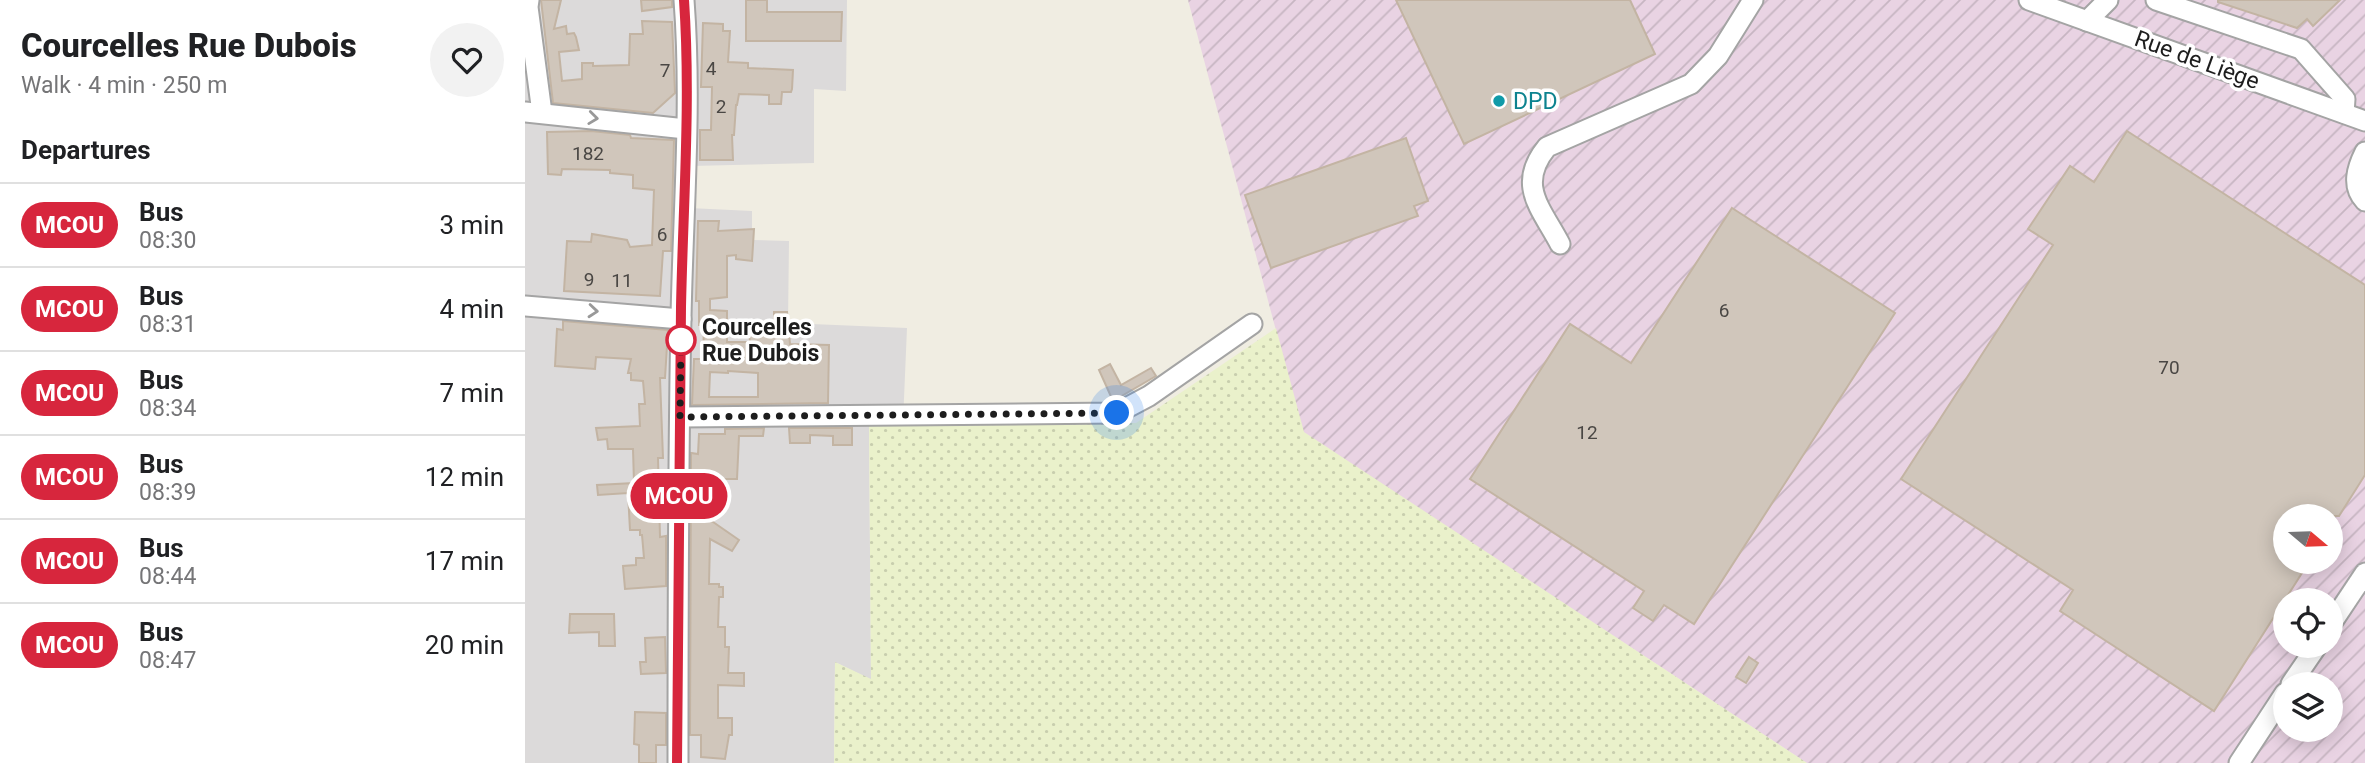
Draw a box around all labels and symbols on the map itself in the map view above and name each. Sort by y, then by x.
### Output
street label: Rue de Liège [2131,25,2263,95]
house number: 4 [706,57,717,80]
house number: 7 [660,59,670,82]
place label: DPD [1513,88,1558,115]
marker: DPD [1491,93,1507,109]
house number: 2 [716,95,726,118]
one-way arrow [587,111,599,126]
house number: 182 [572,142,604,165]
house number: 6 [657,223,667,246]
house number: 9 [584,268,594,291]
house number: 11 [611,269,633,292]
house number: 6 [1719,299,1729,322]
one-way arrow [588,303,599,318]
place label: Courcelles Rue Dubois [702,314,819,367]
marker: Courcelles Rue Dubois [666,325,696,355]
house number: 70 [2158,356,2180,379]
your location [1099,395,1134,430]
house number: 12 [1576,421,1598,444]
line badge: MCOU [630,473,728,519]
north arrow [2273,504,2343,574]

